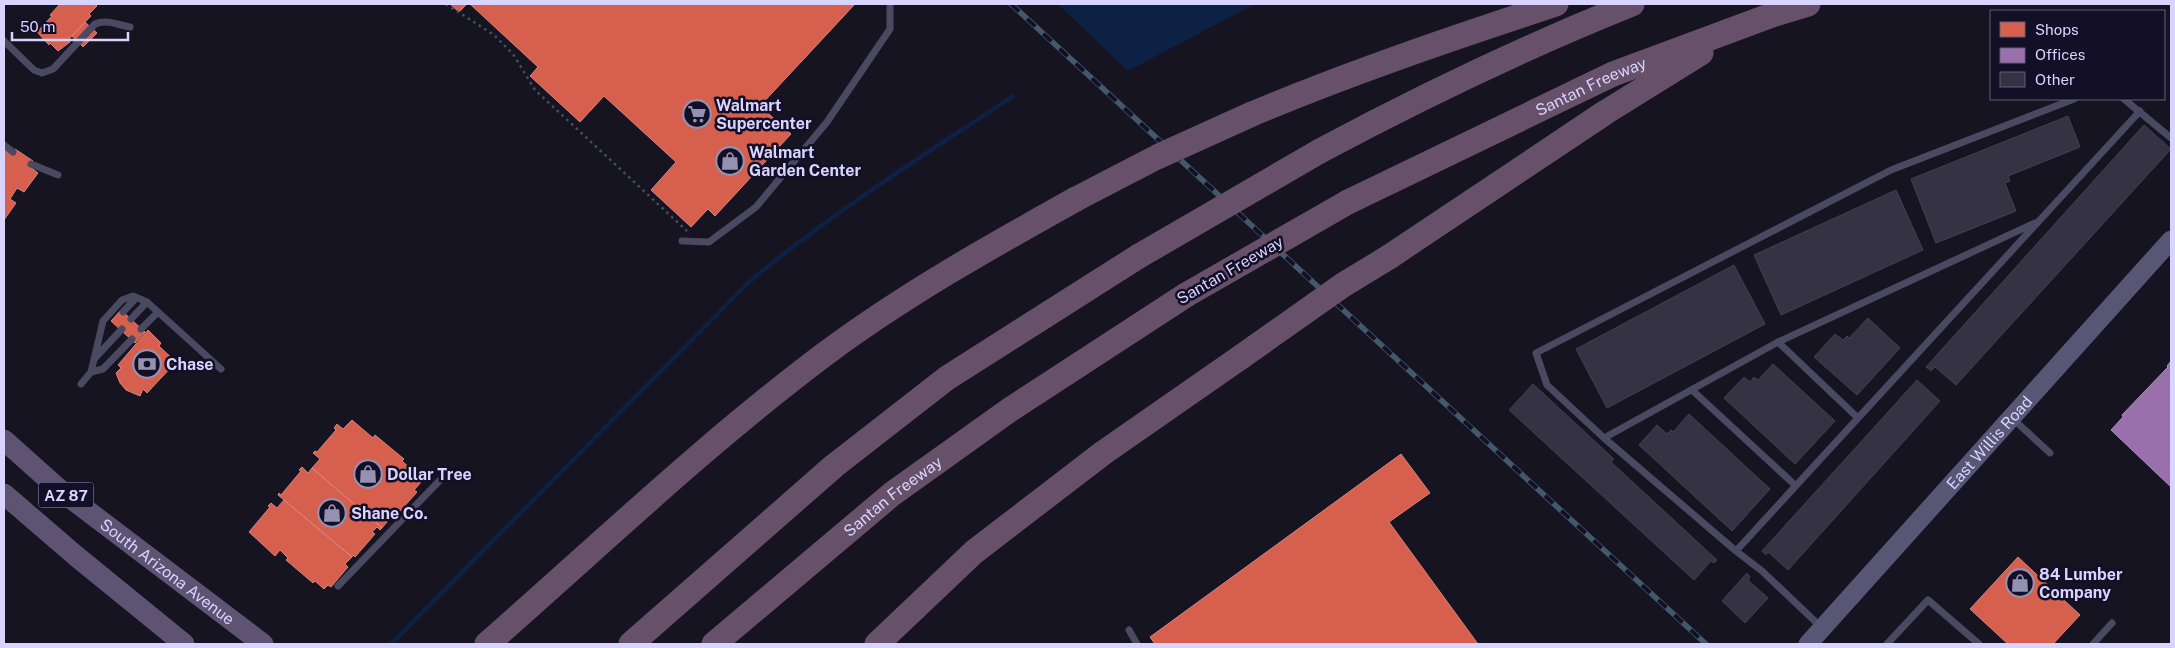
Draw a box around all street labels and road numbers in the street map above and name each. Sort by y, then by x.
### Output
street label: Santan Freeway [1532,53,1649,120]
street label: Santan Freeway [1173,232,1287,308]
street label: East Willis Road [1942,392,2036,493]
street label: Santan Freeway [840,452,946,540]
road number: AZ 87 [38,482,94,508]
street label: South Arizona Avenue [97,515,238,629]

